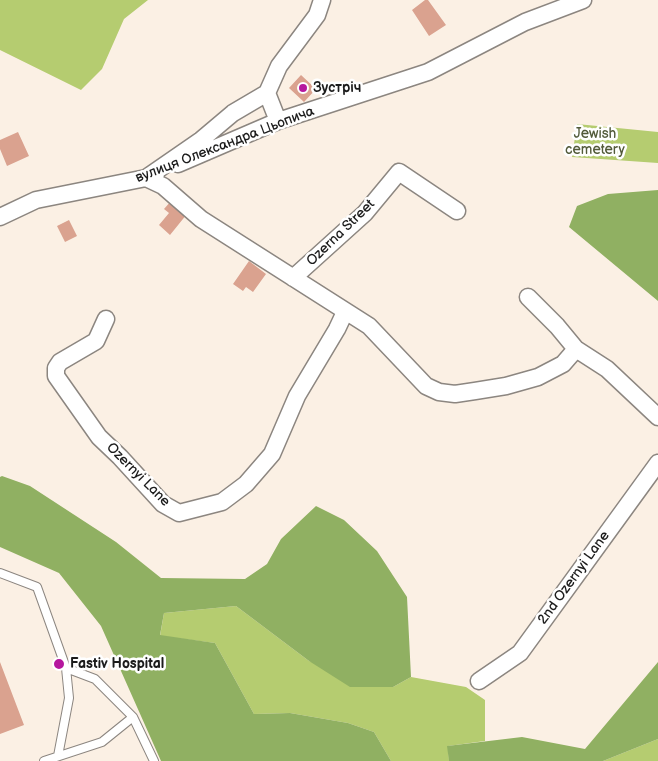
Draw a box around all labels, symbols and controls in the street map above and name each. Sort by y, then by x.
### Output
place label: Зустріч [313,80,361,96]
marker: Зустріч [297,82,309,94]
street label: вулиця Олександра Цьопича [133,103,317,187]
park label: Jewish cemetery [565,126,625,158]
street label: Ozerna Street [303,196,379,270]
street label: Ozernyi Lane [103,440,173,510]
street label: 2nd Ozernyi Lane [535,528,613,628]
place label: Fastiv Hospital [70,656,164,672]
marker: Fastiv Hospital [52,657,66,671]

